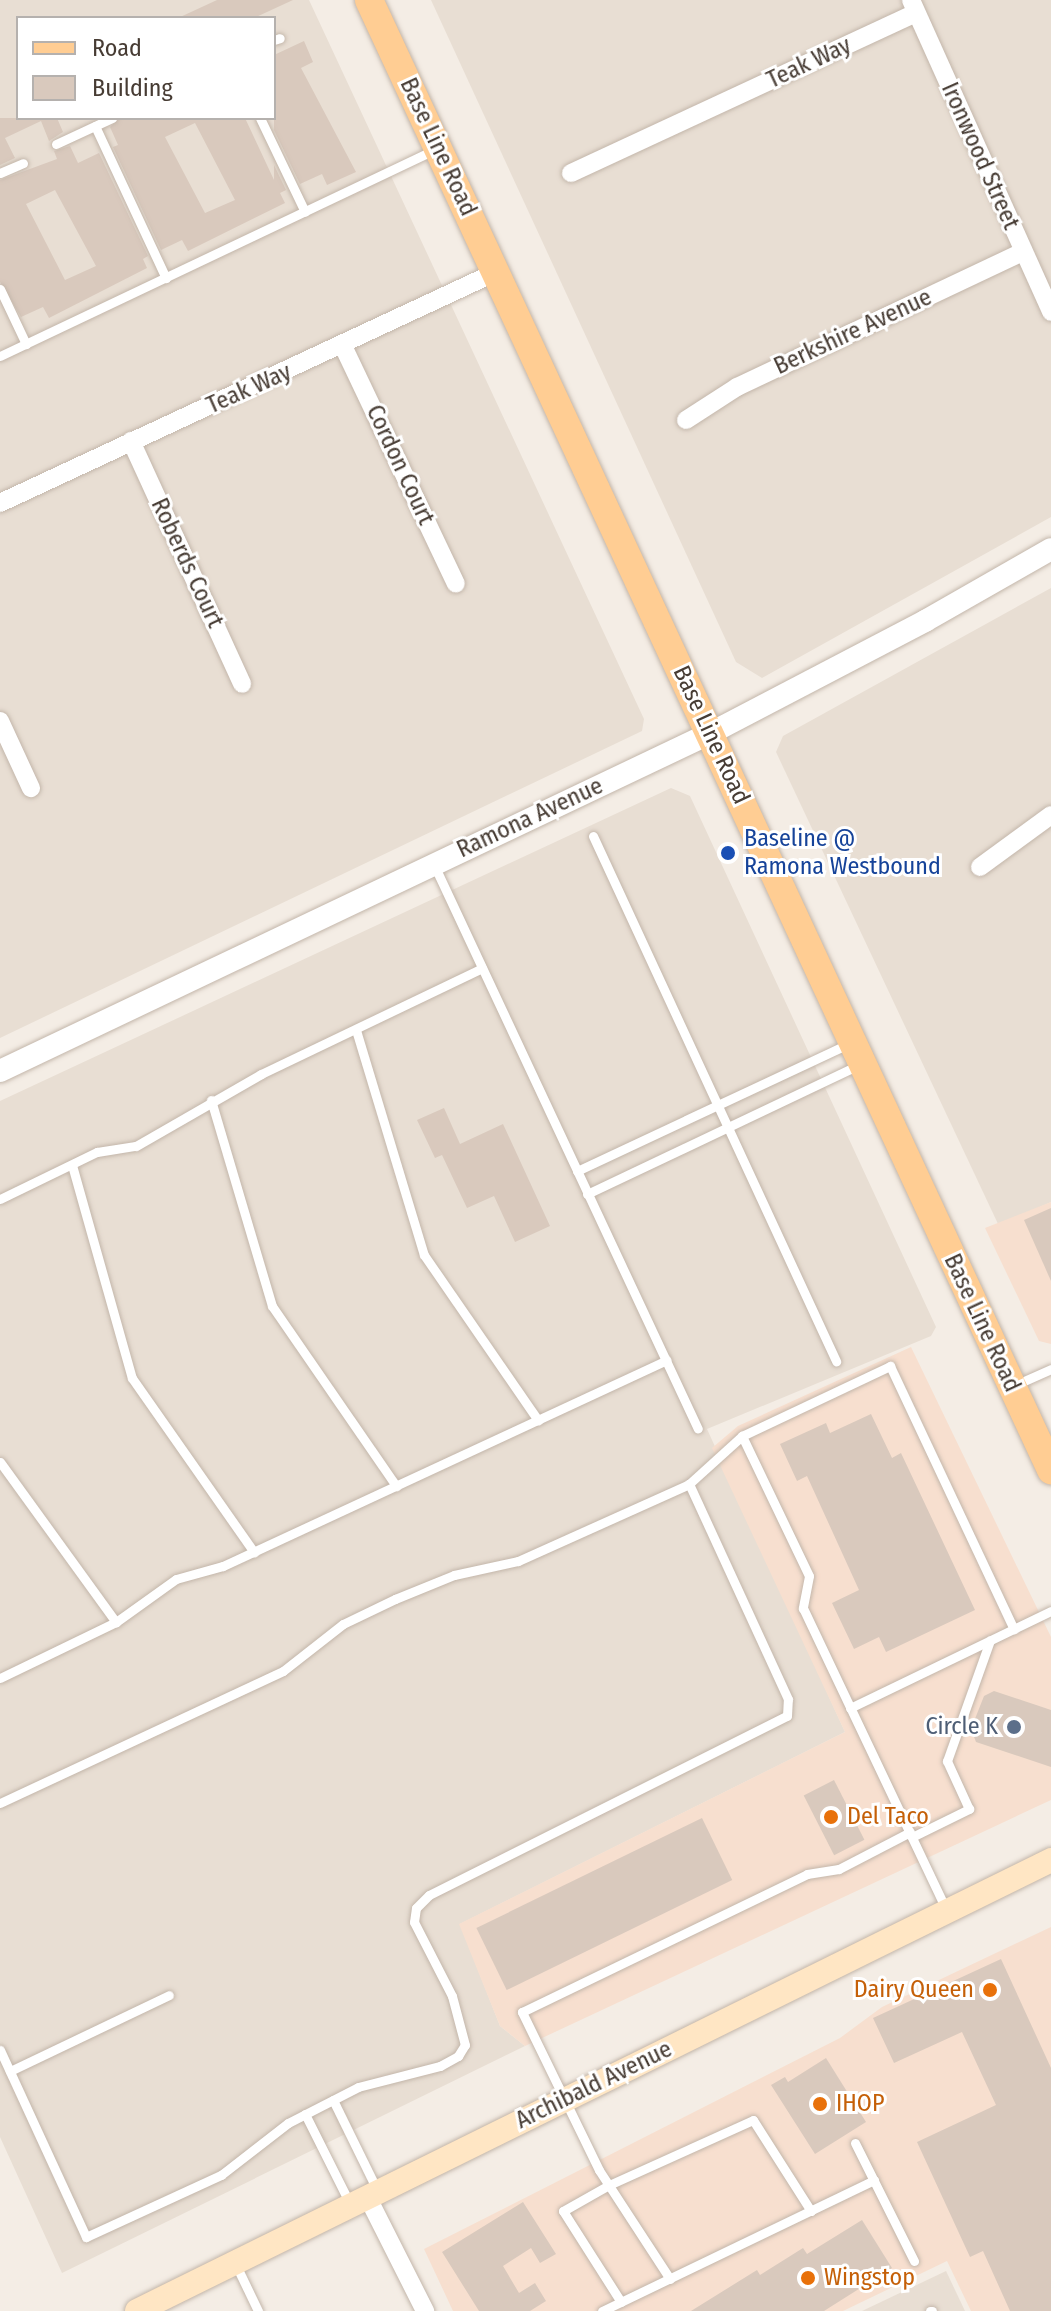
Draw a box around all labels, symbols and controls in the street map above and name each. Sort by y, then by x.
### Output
legend [16,16,276,120]
street label: Teak Way [762,31,856,95]
text: Road [92,34,142,62]
street label: Base Line Road [393,73,483,221]
text: Building [92,74,173,102]
street label: Ironwood Street [935,78,1025,234]
street label: Berkshire Avenue [770,283,936,381]
street label: Teak Way [202,358,296,420]
street label: Cordon Court [360,400,440,530]
street label: Roberds Court [144,494,230,632]
street label: Base Line Road [666,661,756,809]
street label: Ramona Avenue [452,772,608,864]
place label: Baseline @ Ramona Westbound [744,825,941,881]
marker: Baseline @ Ramona Westbound [719,844,737,862]
street label: Base Line Road [937,1249,1027,1397]
place label: Circle K [925,1713,998,1741]
marker: Circle K [1005,1718,1023,1736]
place label: Del Taco [847,1803,929,1831]
marker: Del Taco [822,1808,840,1826]
place label: Dairy Queen [854,1976,974,2004]
marker: Dairy Queen [981,1981,999,1999]
street label: Archibald Avenue [511,2035,677,2135]
place label: IHOP [836,2090,884,2118]
marker: IHOP [811,2095,829,2113]
place label: Wingstop [824,2264,915,2292]
marker: Wingstop [799,2269,817,2287]

